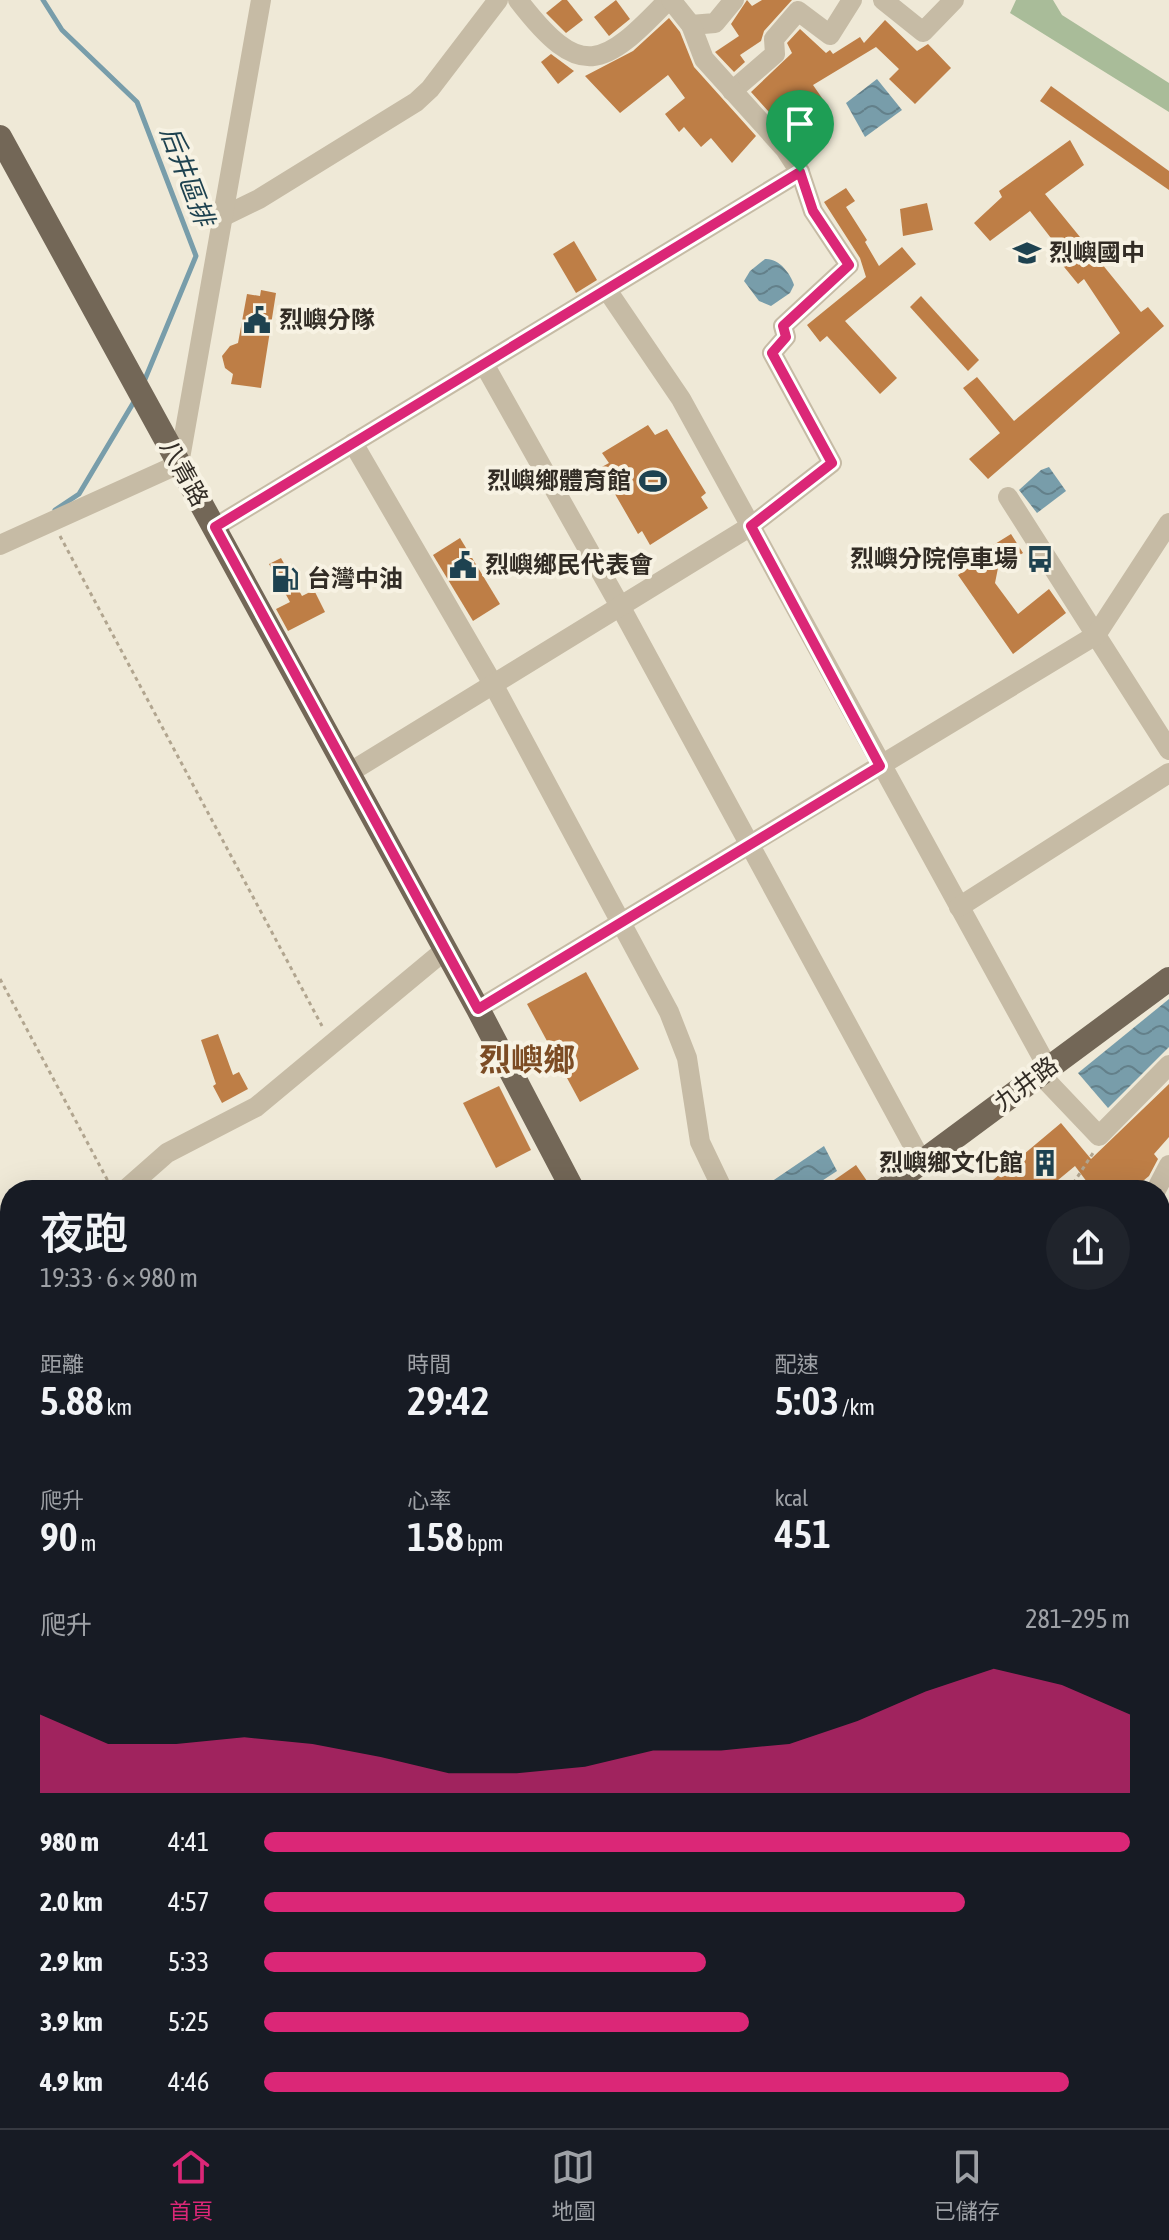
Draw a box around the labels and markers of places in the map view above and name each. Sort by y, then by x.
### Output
pin [766,90,834,172]
school or university icon: 烈嶼國中 [1012,238,1042,268]
place label: 烈嶼國中 [1049,239,1145,266]
public building icon: 烈嶼分隊 [242,305,272,335]
place label: 烈嶼分隊 [279,306,375,333]
sports icon: 烈嶼鄉體育館 [638,466,668,496]
place label: 烈嶼鄉體育館 [487,467,631,494]
bus stop icon: 烈嶼分院停車場 [1025,544,1055,574]
place label: 烈嶼分院停車場 [850,545,1018,572]
public building icon: 烈嶼鄉民代表會 [448,550,478,580]
place label: 烈嶼鄉民代表會 [485,551,653,578]
fuel station icon: 台灣中油 [270,564,300,594]
place label: 台灣中油 [307,565,403,592]
building icon: 烈嶼鄉文化館 [1030,1148,1060,1178]
place label: 烈嶼鄉文化館 [879,1149,1023,1176]

